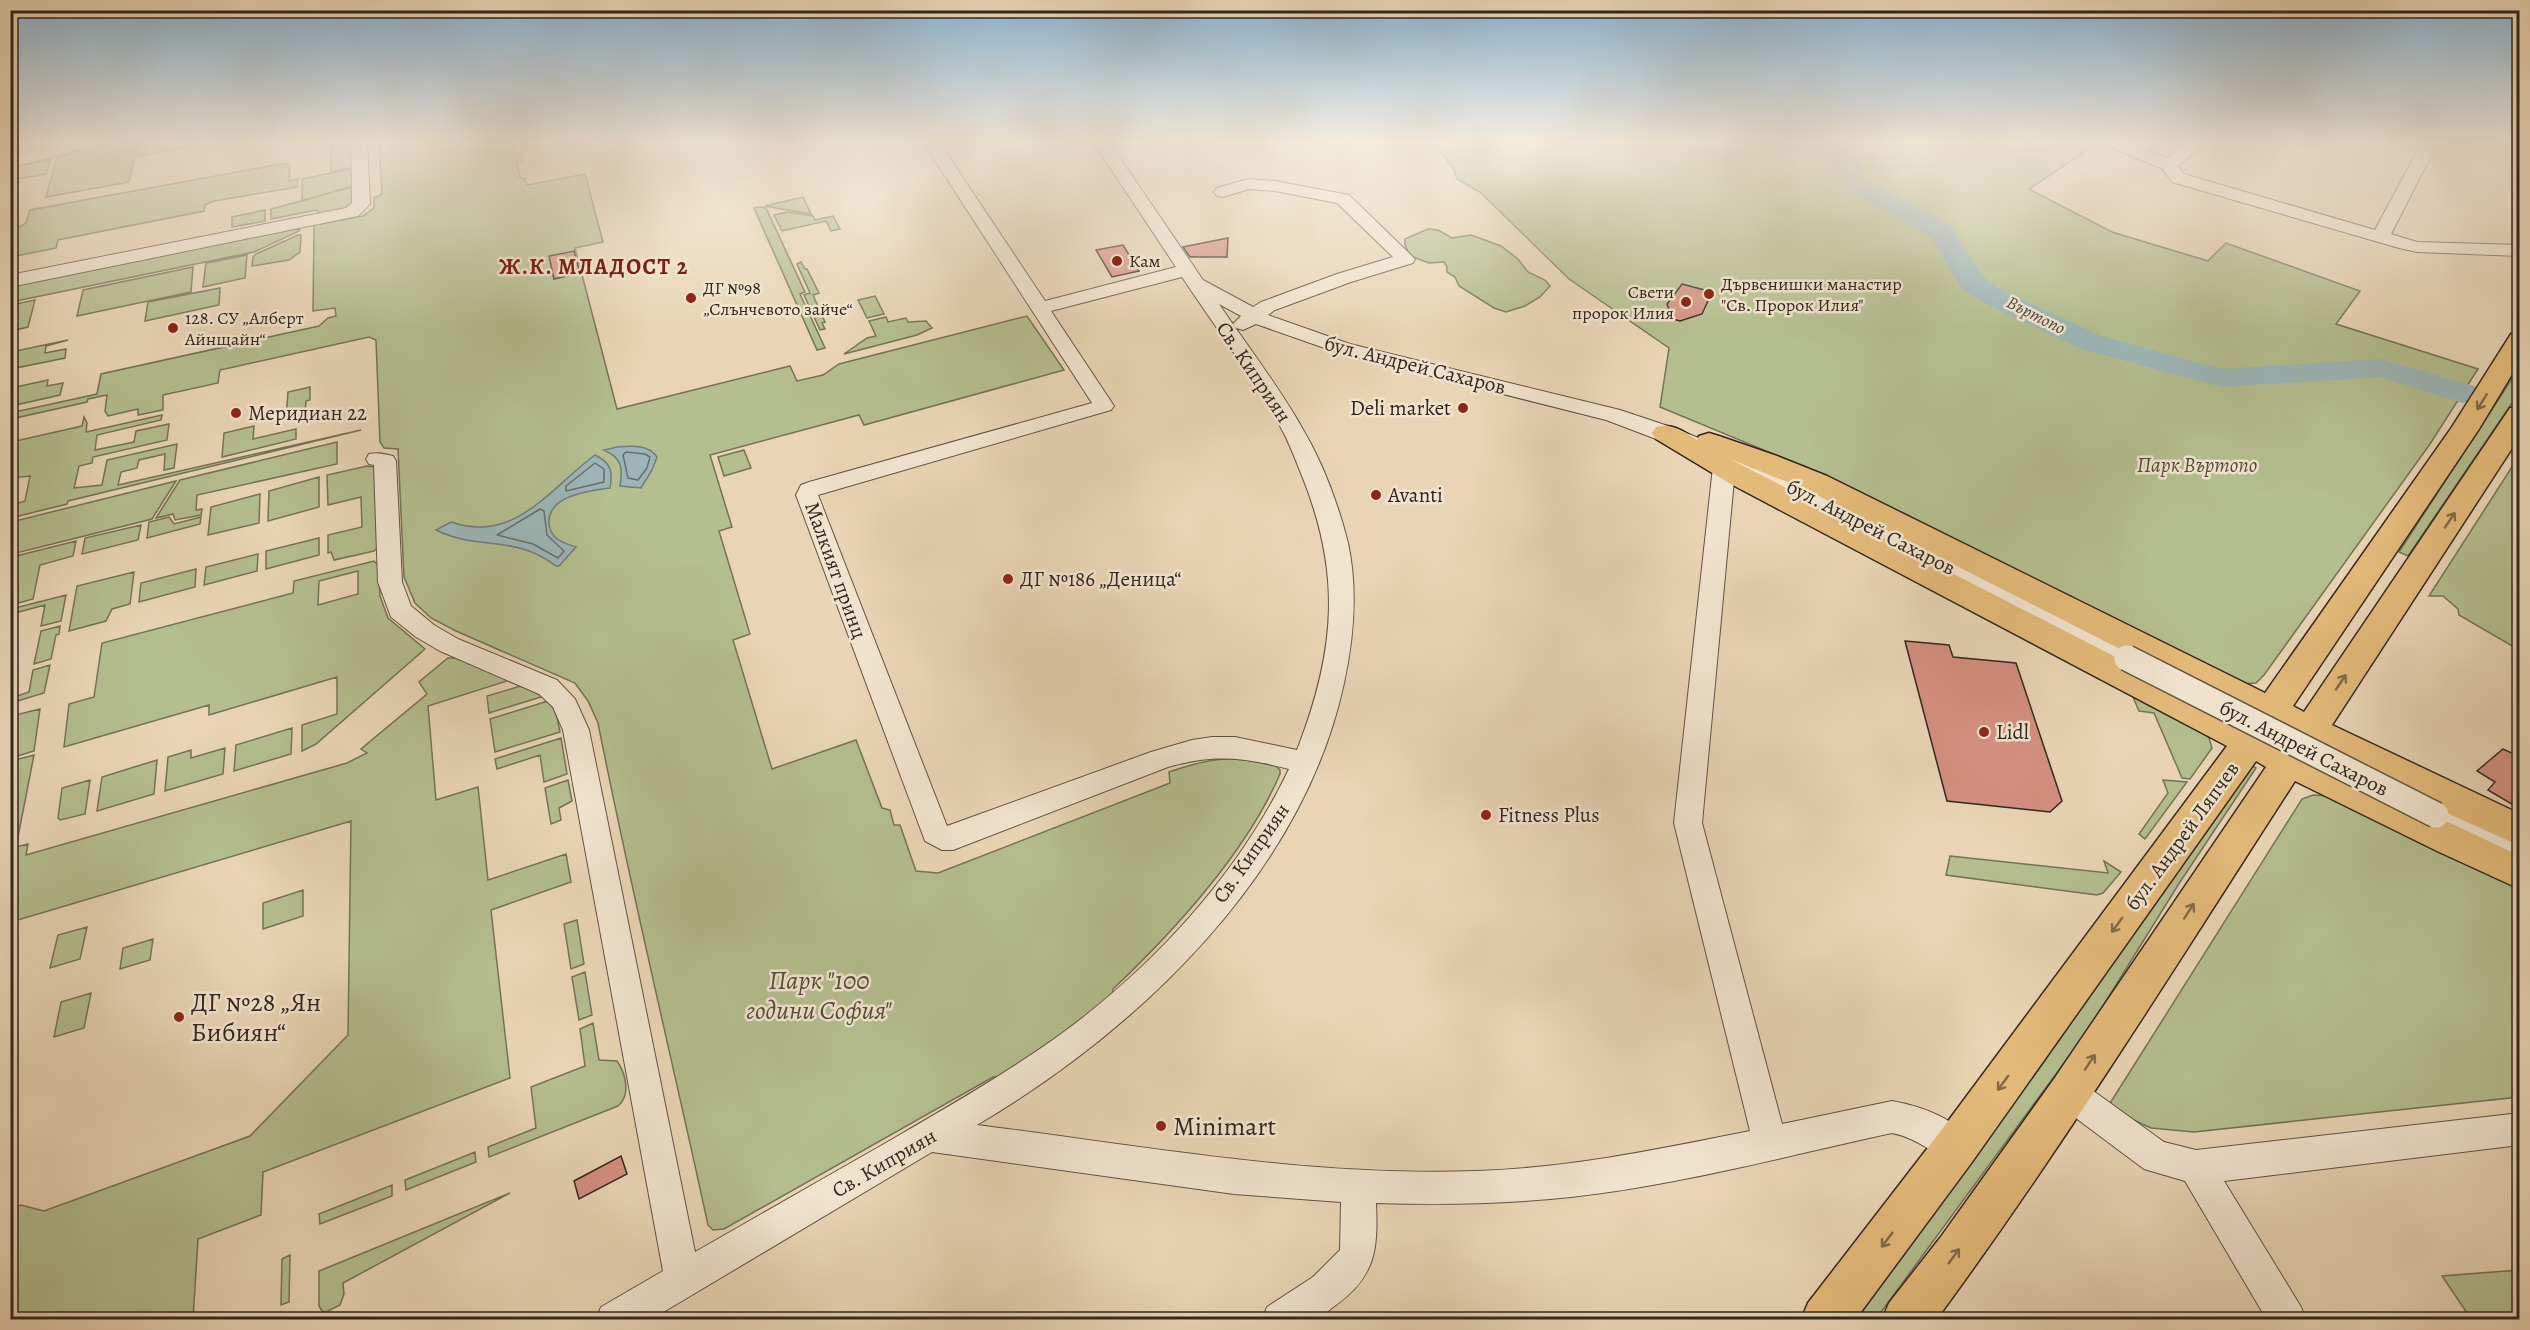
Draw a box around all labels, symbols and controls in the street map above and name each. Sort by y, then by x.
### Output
place label: Кам [1129,249,1161,273]
district label: Ж.К. МЛАДОСТ 2 [499,252,689,282]
marker: Кам [1110,254,1124,268]
place label: Дървенишки манастир "Св. Пророк Илия" [1721,272,1902,317]
place label: ДГ №98 „Слънчевото зайче“ [703,276,852,321]
place label: Свети пророк Илия [1572,280,1674,325]
marker: Дървенишки манастир "Св. Пророк Илия" [1702,287,1716,301]
water label: Въртопо [2002,290,2070,340]
marker: ДГ №98 „Слънчевото зайче“ [684,291,698,305]
marker: Свети пророк Илия [1679,295,1693,309]
place label: 128. СУ „Алберт Айнщайн“ [184,306,304,351]
street label: Св. Киприян [1210,316,1298,428]
marker: 128. СУ „Алберт Айнщайн“ [166,321,180,335]
street label: бул. Андрей Сахаров [1321,329,1509,401]
place label: Deli market [1350,394,1451,422]
one-way arrow [2476,394,2488,410]
place label: Меридиан 22 [248,399,367,427]
marker: Deli market [1456,401,1470,415]
marker: Меридиан 22 [229,406,243,420]
park label: Парк Въртопо [2137,451,2257,479]
street label: бул. Андрей Сахаров [1782,472,1960,582]
place label: Avanti [1387,481,1443,509]
marker: Avanti [1369,488,1383,502]
street label: Малкият принц [798,498,874,642]
one-way arrow [2445,512,2457,529]
place label: ДГ №186 „Деница“ [1020,565,1181,593]
marker: ДГ №186 „Деница“ [1001,572,1015,586]
one-way arrow [2335,674,2347,690]
street label: бул. Андрей Сахаров [2215,693,2393,803]
place label: Lidl [1996,718,2029,746]
marker: Lidl [1977,725,1991,739]
street label: бул. Андрей Ляпчев [2118,756,2246,916]
street label: Св. Киприян [1206,797,1296,909]
place label: Fitness Plus [1498,801,1600,829]
marker: Fitness Plus [1479,808,1493,822]
one-way arrow [2183,904,2195,920]
one-way arrow [2111,917,2123,933]
park label: Парк "100 години София" [746,963,892,1028]
place label: ДГ №28 „Ян Бибиян“ [191,985,321,1050]
marker: ДГ №28 „Ян Бибиян“ [172,1010,186,1024]
one-way arrow [2084,1054,2096,1070]
one-way arrow [1996,1074,2009,1090]
place label: Minimart [1173,1109,1276,1144]
marker: Minimart [1154,1119,1168,1133]
street label: Св. Киприян [827,1122,941,1204]
one-way arrow [1880,1231,1893,1247]
one-way arrow [1948,1249,1961,1265]

